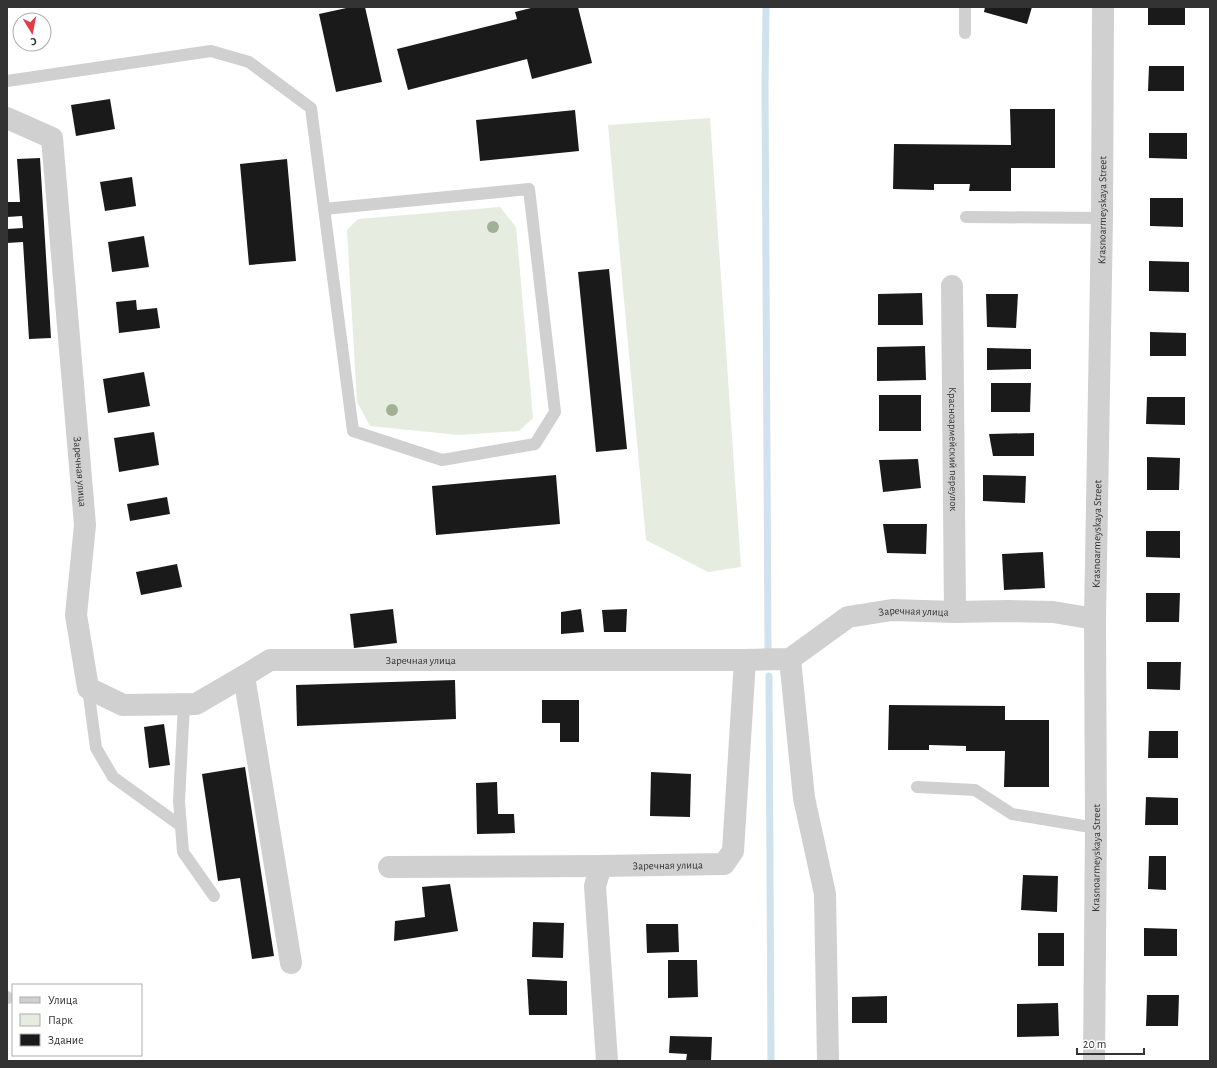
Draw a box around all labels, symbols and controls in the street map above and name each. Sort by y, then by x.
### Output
north arrow [12,12,52,52]
text: С [30,35,38,47]
street label: Krasnoarmeyskaya Street [1096,156,1108,264]
street label: Красноармейский переулок [947,387,959,511]
street label: Заречная улица [71,436,88,507]
street label: Krasnoarmeyskaya Street [1091,479,1103,588]
street label: Заречная улица [878,605,949,618]
street label: Заречная улица [385,655,456,666]
street label: Krasnoarmeyskaya Street [1090,803,1102,912]
street label: Заречная улица [632,859,703,871]
legend [12,984,142,1056]
text: Улица [48,994,78,1006]
text: Парк [48,1014,73,1026]
scale bar [1077,1030,1144,1056]
text: Здание [48,1034,84,1046]
text: 20 m [1083,1038,1106,1050]

